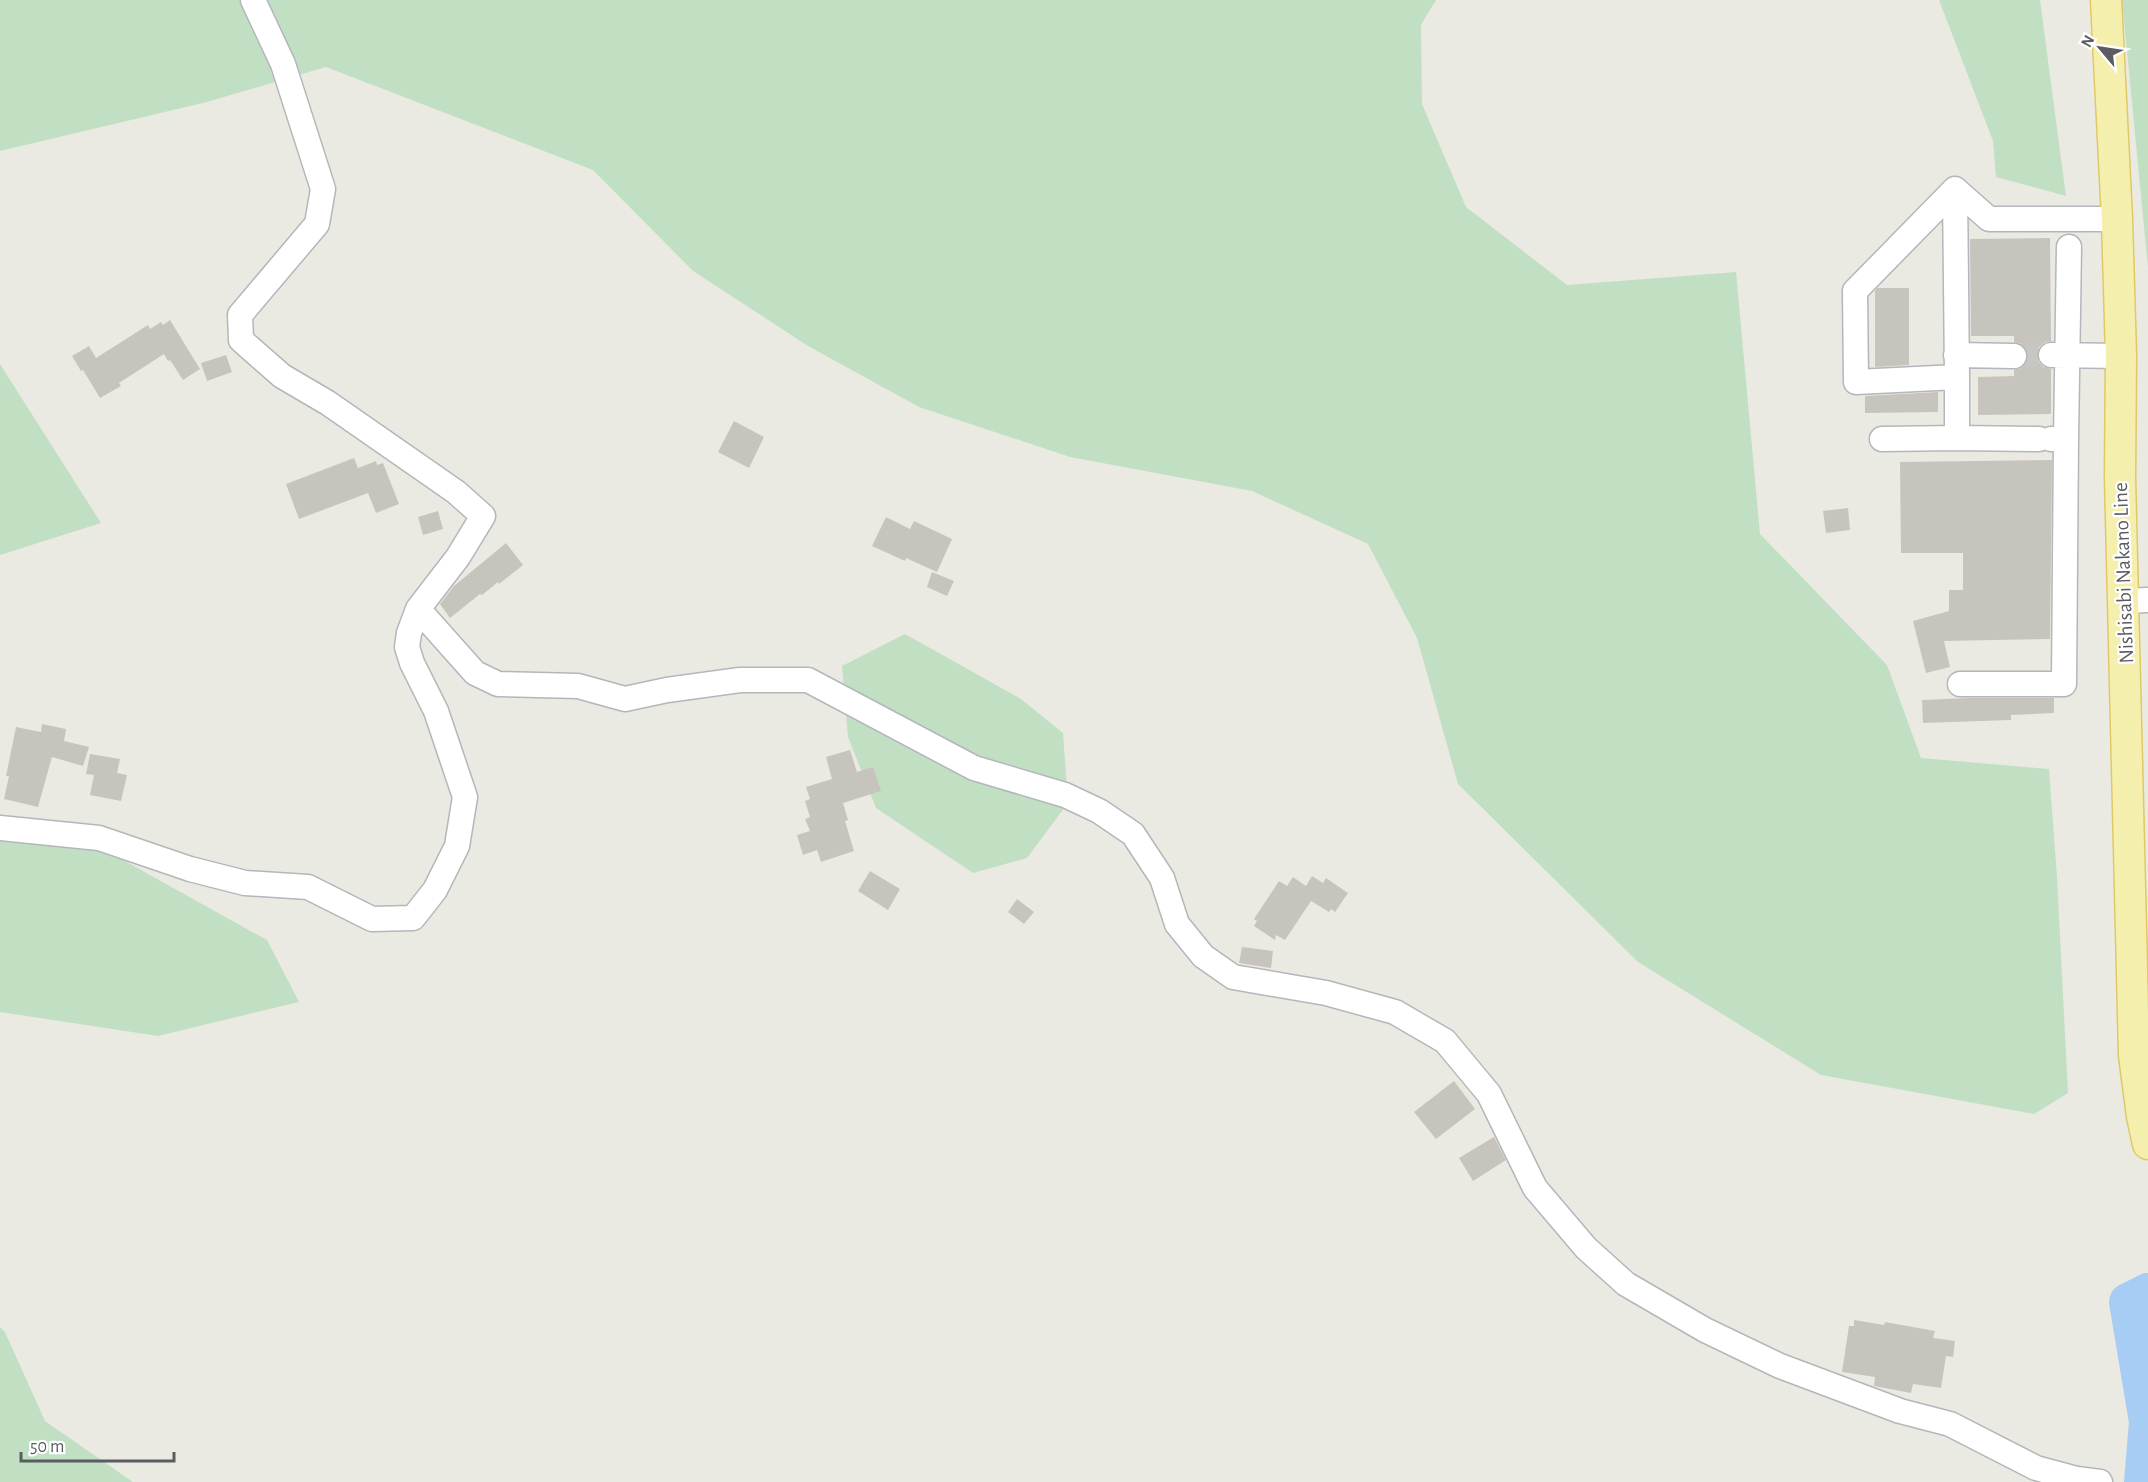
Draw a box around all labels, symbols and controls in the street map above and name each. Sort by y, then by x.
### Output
north arrow [2070,18,2130,78]
text: N [2078,32,2097,50]
street label: Nishisabi Nakano Line [2110,482,2137,664]
scale bar [21,1425,174,1463]
text: 50 m [30,1438,64,1456]

